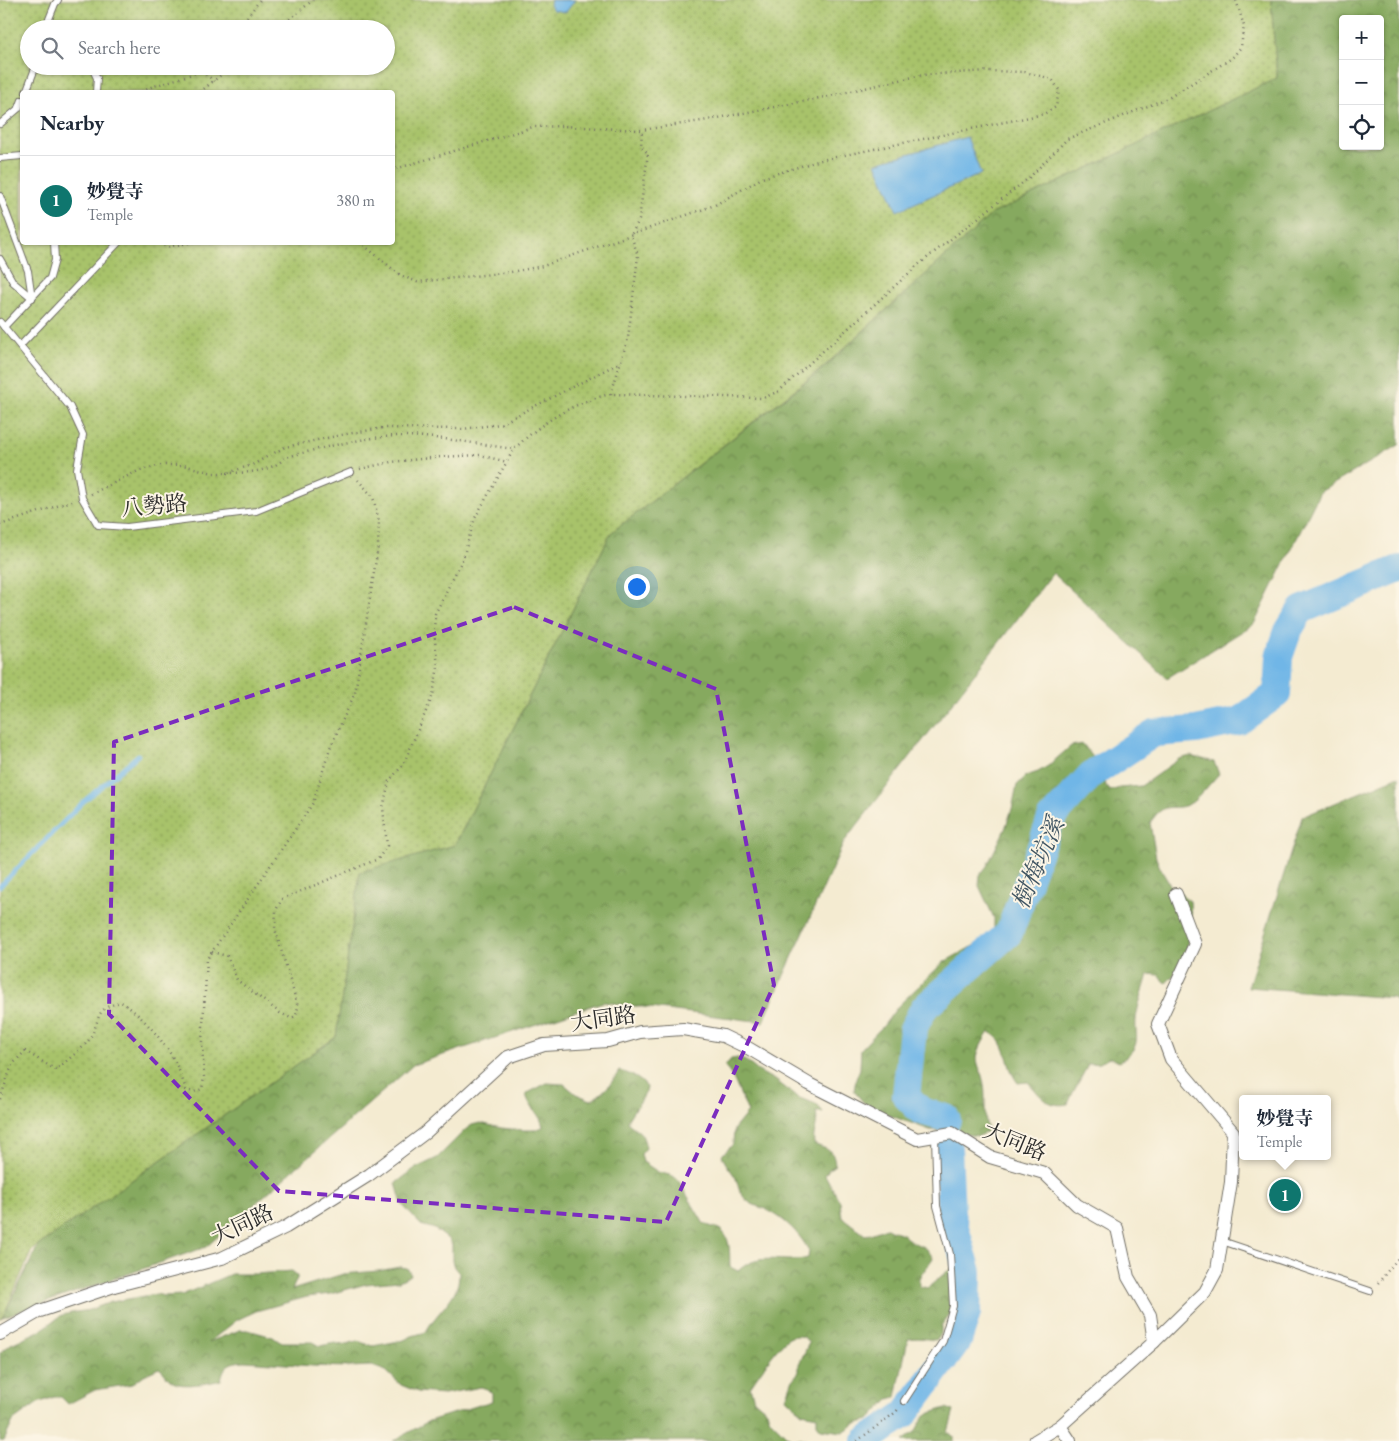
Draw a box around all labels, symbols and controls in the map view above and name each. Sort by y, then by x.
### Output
map controls [1339,15,1384,150]
button: + [1339,15,1384,60]
search box [20,20,395,75]
icon: search [38,34,66,62]
text: Search here [78,35,160,60]
button: − [1339,60,1384,105]
button: locate [1339,105,1384,150]
text: Nearby [40,109,104,136]
text: 妙覺寺 [87,179,144,204]
text: 1 [52,190,60,211]
text: 380 m [336,190,375,211]
text: Temple [87,204,133,225]
street label: 八勢路 [120,488,188,523]
your location [624,574,650,600]
water label: 樹梅坑溪 [1005,810,1072,913]
street label: 大同路 [568,1000,638,1037]
popup [1239,1095,1331,1160]
text: 妙覺寺 [1256,1106,1314,1131]
street label: 大同路 [979,1116,1051,1167]
text: Temple [1256,1131,1302,1152]
pin: 1 [1269,1176,1301,1214]
street label: 大同路 [206,1197,278,1252]

